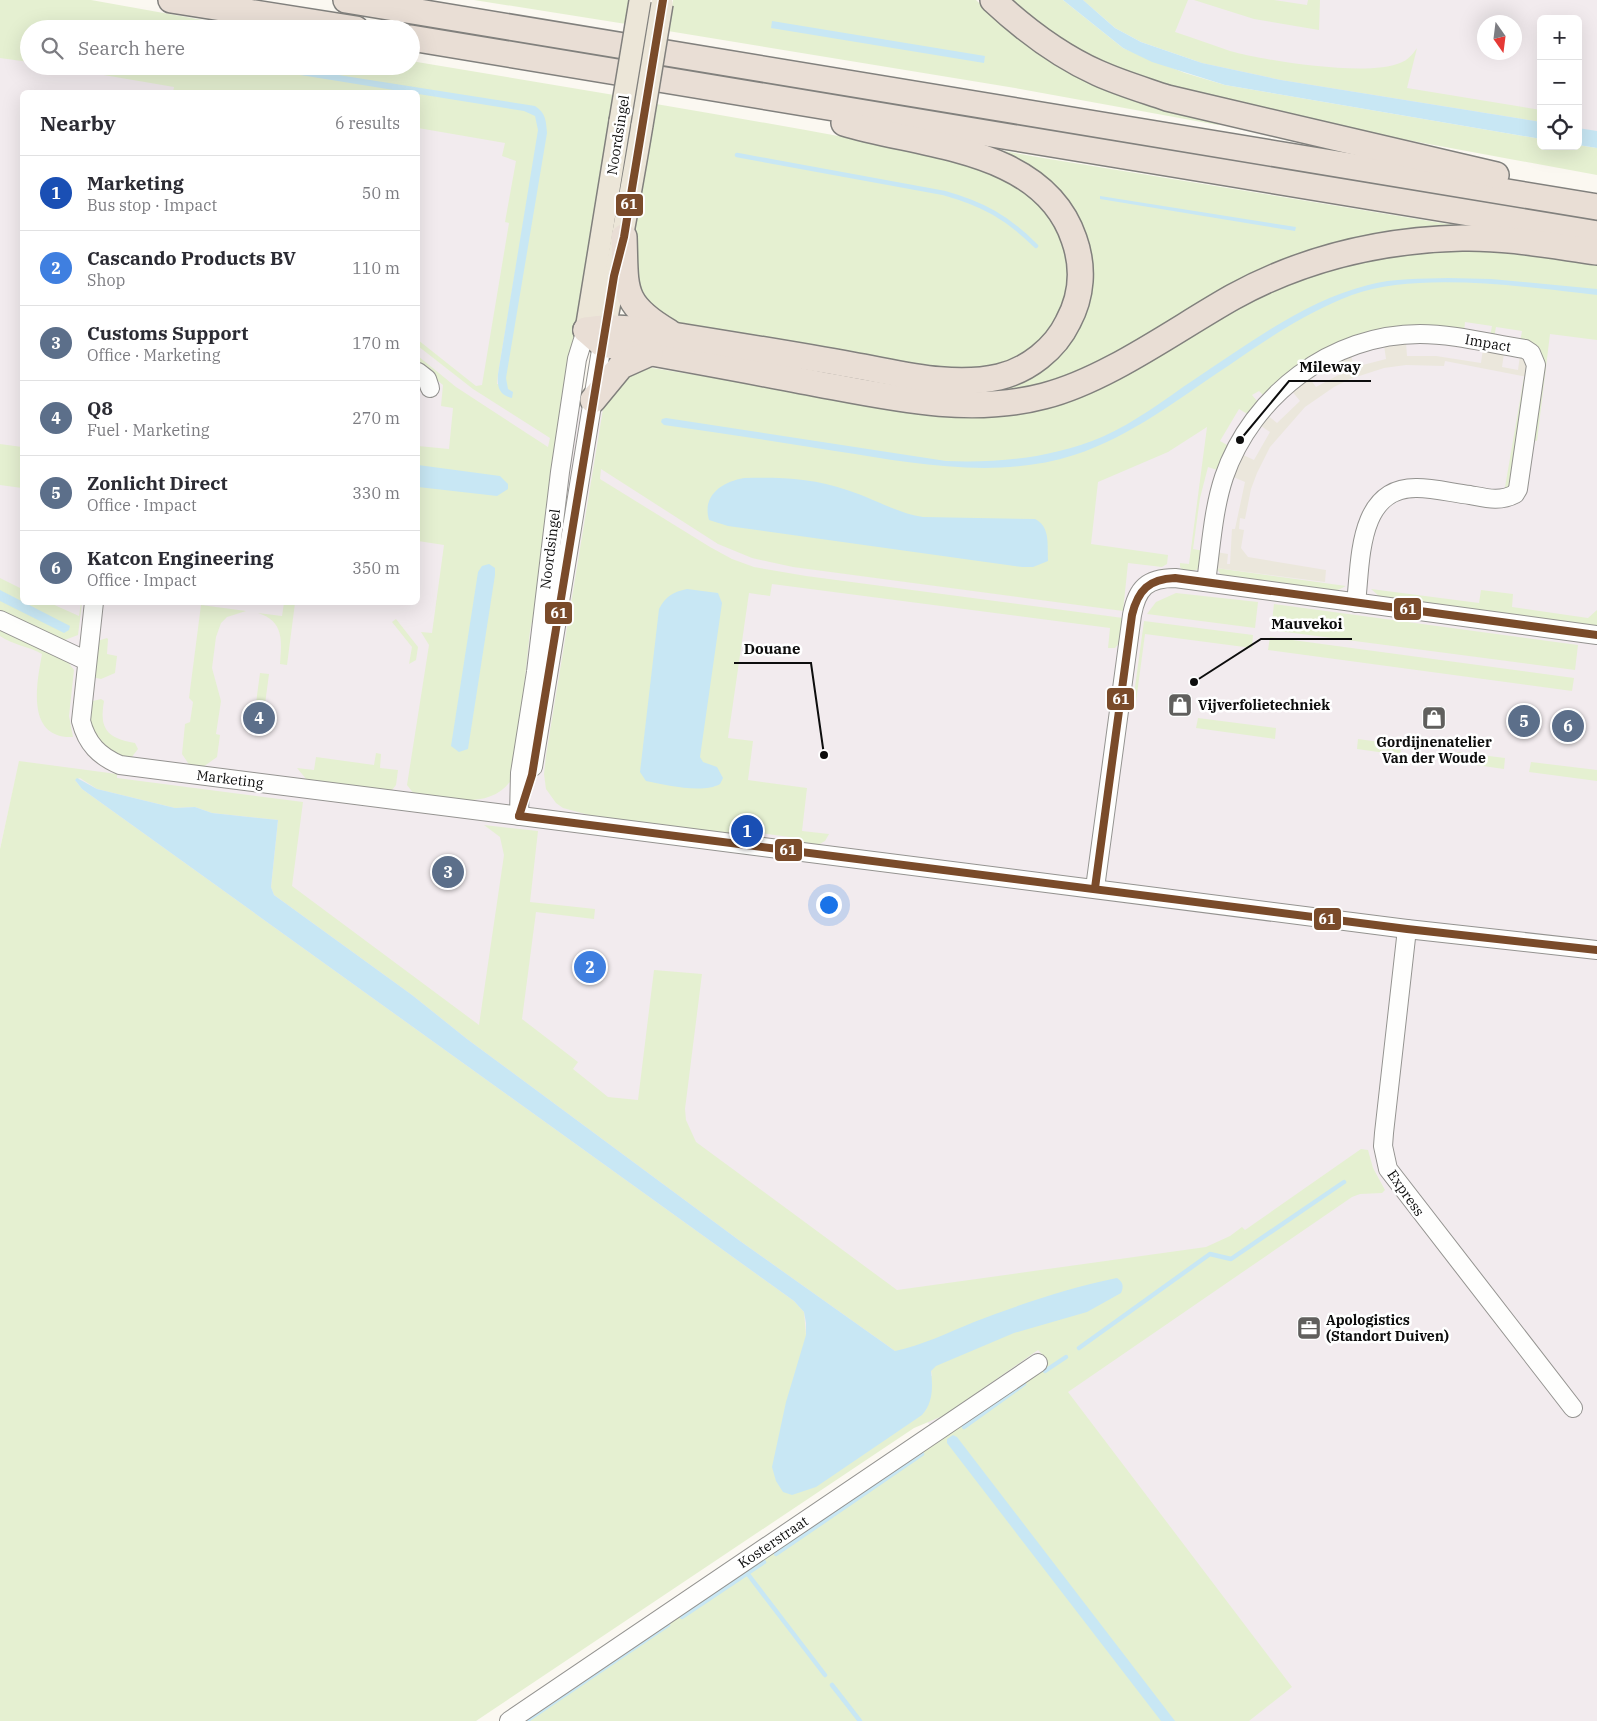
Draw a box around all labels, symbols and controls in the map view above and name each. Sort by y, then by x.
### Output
north arrow [1477,15,1522,60]
map controls [1537,15,1582,150]
button: + [1537,15,1582,60]
search box [20,20,420,75]
icon: search [38,34,66,62]
text: Search here [78,36,185,60]
button: − [1537,60,1582,105]
street label: Noordsingel [603,94,633,176]
button: locate [1537,105,1582,150]
text: Nearby [40,109,116,137]
text: 6 results [335,113,400,133]
text: Marketing [87,171,184,195]
text: 1 [51,183,61,203]
text: 50 m [362,183,400,203]
line badge: 61 [615,193,644,217]
text: Bus stop · Impact [87,195,217,215]
text: 61 [621,195,637,213]
text: Cascando Products BV [87,246,296,270]
text: 2 [51,258,61,278]
text: 110 m [352,258,400,278]
text: Shop [87,270,125,290]
text: Customs Support [87,321,248,345]
street label: Impact [1463,330,1513,356]
text: 3 [51,333,61,353]
text: 170 m [352,333,400,353]
text: Office · Marketing [87,345,220,365]
callout: Mileway [1289,351,1371,381]
text: Mileway [1299,357,1361,376]
text: Q8 [87,396,113,420]
text: 4 [51,408,61,428]
text: 270 m [352,408,400,428]
text: Fuel · Marketing [87,420,210,440]
text: Zonlicht Direct [87,471,228,495]
text: 5 [51,483,61,503]
text: 330 m [352,483,400,503]
text: Office · Impact [87,495,197,515]
street label: Noordsingel [536,508,564,590]
text: Katcon Engineering [87,546,273,570]
text: 6 [51,558,61,578]
text: 350 m [352,558,400,578]
text: Office · Impact [87,570,197,590]
line badge: 61 [1393,597,1422,621]
text: 61 [1400,600,1416,618]
line badge: 61 [544,601,573,625]
text: 61 [551,604,567,622]
callout: Mauvekoi [1261,609,1352,639]
text: Mauvekoi [1271,614,1343,633]
callout: Douane [734,633,811,663]
text: Douane [744,639,800,658]
line badge: 61 [1106,687,1135,711]
text: 61 [1113,690,1129,708]
shop icon: Vijverfolietechniek [1167,692,1193,718]
place label: Vijverfolietechniek [1198,696,1330,714]
pin: 4 [243,699,275,737]
pin: 5 [1508,702,1540,740]
shop icon: Gordijnenatelier Van der Woude [1421,705,1447,731]
pin: 6 [1552,707,1584,745]
place label: Gordijnenatelier Van der Woude [1376,733,1492,767]
street label: Marketing [195,766,265,792]
pin: 1 [731,812,763,850]
line badge: 61 [774,838,803,862]
text: 61 [780,841,796,859]
pin: 3 [432,853,464,891]
your location [816,892,842,918]
line badge: 61 [1313,907,1342,931]
text: 61 [1319,910,1335,928]
pin: 2 [574,948,606,986]
street label: Express [1384,1166,1429,1220]
place label: Apologistics (Standort Duiven) [1326,1311,1449,1345]
office icon: Apologistics (Standort Duiven) [1296,1315,1322,1341]
street label: Kosterstraat [734,1512,812,1572]

